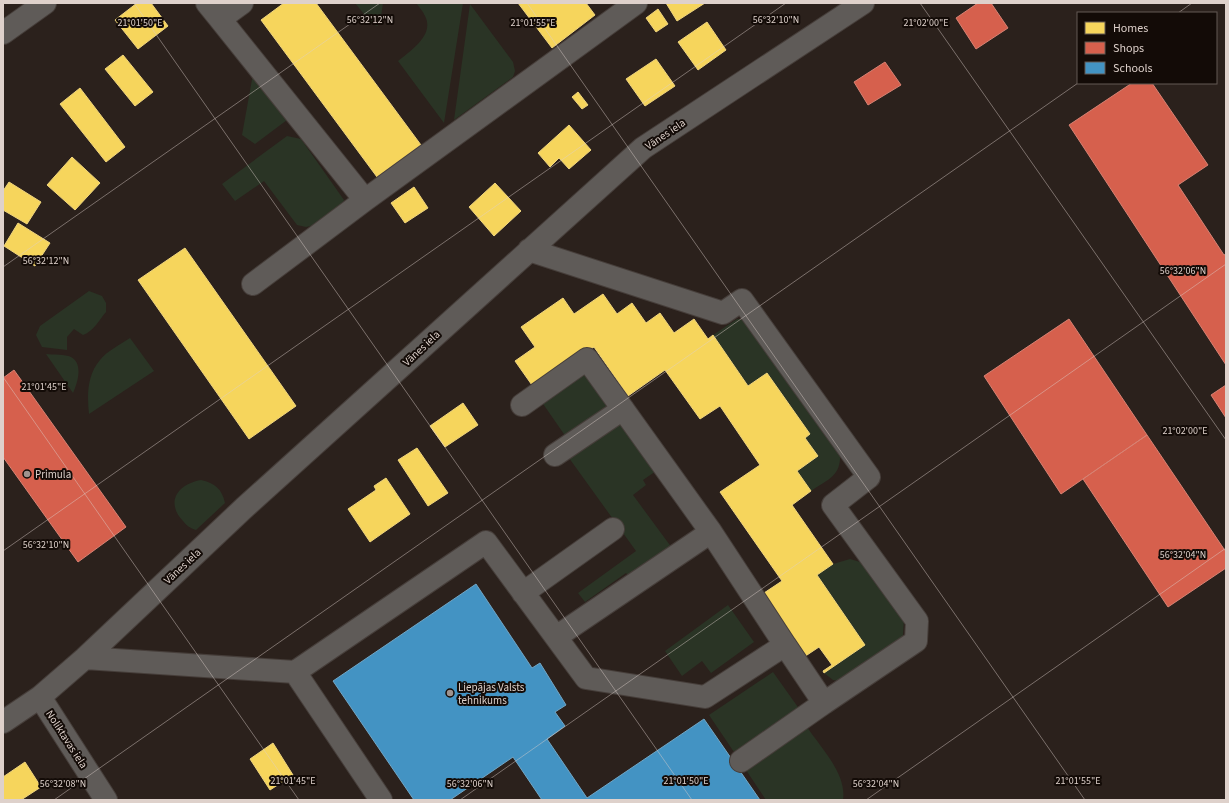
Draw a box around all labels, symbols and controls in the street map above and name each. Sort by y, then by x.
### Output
legend [1077,12,1217,84]
text: 56°32'12"N [347,13,393,27]
text: 56°32'10"N [753,13,799,27]
text: 21°01'50"E [117,16,163,30]
text: 21°01'55"E [510,16,556,30]
text: 21°02'00"E [903,16,949,30]
text: Homes [1113,20,1148,37]
text: Shops [1113,40,1144,57]
text: Schools [1113,60,1153,77]
street label: Vānes iela [642,115,688,153]
text: 56°32'12"N [23,254,69,268]
text: 56°32'06"N [1160,264,1206,278]
street label: Vānes iela [399,327,443,369]
text: 21°01'45"E [21,380,67,394]
text: 21°02'00"E [1162,424,1208,438]
place label: Primula [35,467,71,482]
marker: Primula [22,469,32,479]
text: 56°32'10"N [23,538,69,552]
street label: Vānes iela [160,545,204,587]
text: 56°32'04"N [1160,548,1206,562]
place label: Liepājas Valsts tehnikums [458,680,525,708]
marker: Liepājas Valsts tehnikums [445,688,455,698]
street label: Noliktavas iela [42,707,91,771]
text: 21°01'45"E [270,774,316,788]
text: 21°01'50"E [663,774,709,788]
text: 21°01'55"E [1055,774,1101,788]
text: 56°32'08"N [40,777,86,791]
text: 56°32'06"N [447,777,493,791]
text: 56°32'04"N [853,777,899,791]

